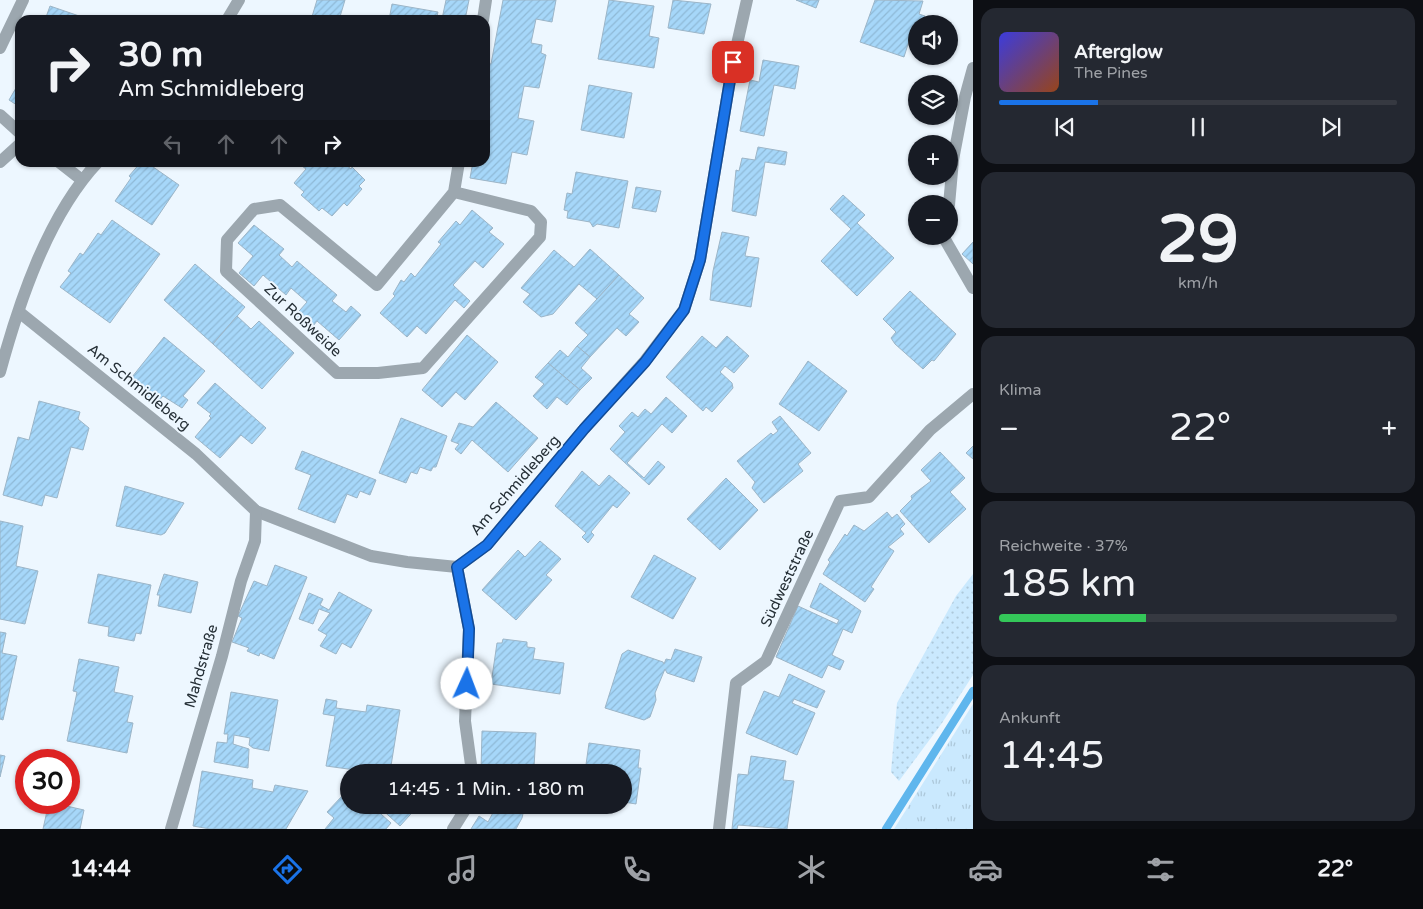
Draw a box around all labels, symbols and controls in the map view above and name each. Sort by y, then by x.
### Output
map controls [908,15,958,245]
button: sound [908,15,958,65]
text: 30 m [118,34,203,76]
icon: right [35,35,100,100]
pin [712,41,754,83]
text: Afterglow [1074,41,1163,63]
icon: arrive [719,48,747,76]
text: The Pines [1074,63,1148,83]
button: layers [908,75,958,125]
text: Am Schmidleberg [118,76,305,102]
icon: previous [1051,113,1079,141]
icon: pause [1184,113,1212,141]
icon: next [1317,113,1345,141]
icon: left [159,130,187,158]
icon: ahead [212,130,240,158]
icon: ahead [265,130,293,158]
icon: right [318,130,346,158]
button: + [908,135,958,185]
button: − [908,195,958,245]
text: 29 [1157,201,1239,280]
text: km/h [1178,273,1218,293]
street label: Zur Roßweide [261,280,345,360]
street label: Am Schmidleberg [84,340,194,434]
text: Klima [999,380,1041,400]
text: 22° [1169,405,1231,451]
text: − [999,412,1019,446]
text: + [1381,412,1397,446]
street label: Am Schmidleberg [466,431,564,539]
street label: Südweststraße [757,526,817,630]
text: Reichweite · 37% [999,536,1128,556]
text: 185 km [999,561,1136,607]
street label: Mahdstraße [180,622,222,710]
position arrow [440,657,492,709]
text: Ankunft [999,708,1061,728]
text: 14:45 [999,733,1104,779]
speed limit sign: 30 [15,749,80,814]
text: 14:45 · 1 Min. · 180 m [388,778,584,800]
icon: directions [270,852,305,887]
icon: music [445,852,480,887]
icon: phone [619,852,654,887]
icon: climate [794,852,829,887]
icon: car [968,852,1003,887]
icon: filters [1143,852,1178,887]
text: 14:44 [70,856,131,882]
text: 22° [1317,856,1353,882]

